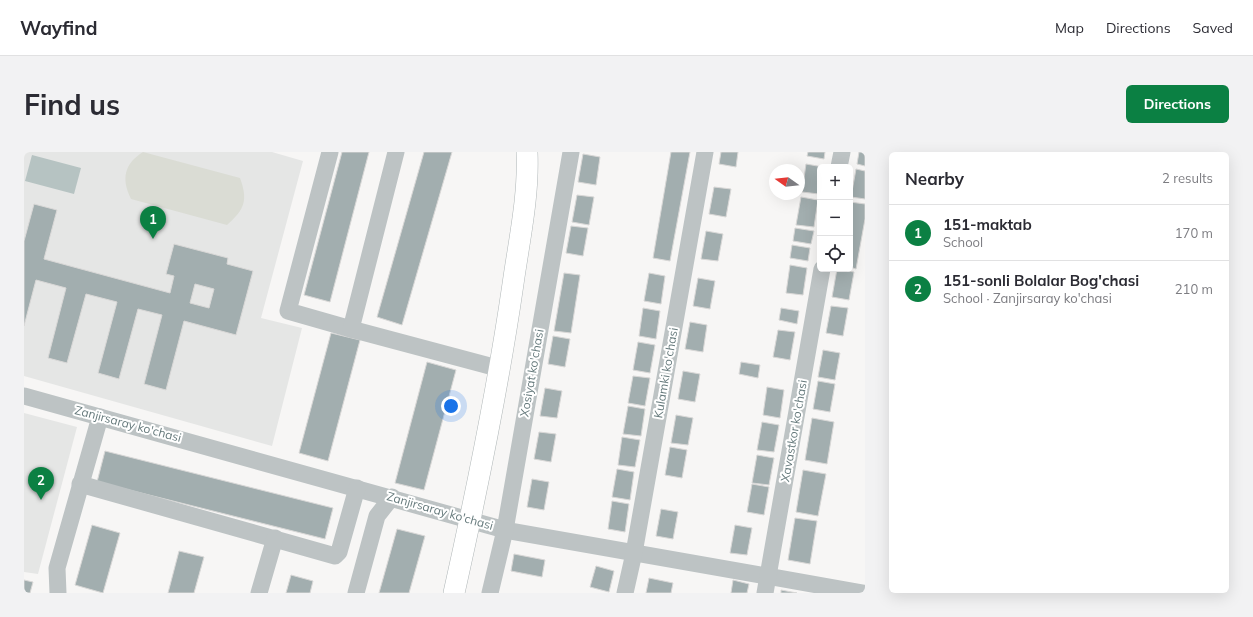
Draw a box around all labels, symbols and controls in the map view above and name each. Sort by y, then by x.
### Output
text: Wayfind [20,16,97,40]
text: Map [1055,19,1084,37]
text: Directions [1106,19,1171,37]
text: Saved [1193,19,1233,37]
button: Directions [1126,85,1229,123]
text: Find us [24,87,120,122]
north arrow [769,164,805,200]
map controls [817,164,853,272]
button: + [817,164,853,200]
text: Nearby [905,168,964,189]
text: 2 results [1162,170,1213,186]
button: − [817,200,853,236]
pin: 1 [140,206,166,239]
text: 151-maktab [943,215,1032,234]
text: 1 [914,225,922,241]
text: 170 m [1175,225,1213,241]
text: School [943,234,983,250]
button: locate [817,236,853,272]
text: 151-sonli Bolalar Bog'chasi [943,271,1139,290]
text: 2 [914,281,922,297]
text: 210 m [1175,281,1213,297]
text: School · Zanjirsaray ko'chasi [943,290,1112,306]
street label: Kulamki ko'chasi [650,326,681,419]
street label: Xosiyat ko'chasi [516,328,547,418]
street label: Xavastkor ko'chasi [777,379,810,483]
your location [441,396,461,416]
street label: Zanjirsaray ko'chasi [73,402,183,445]
pin: 2 [28,467,54,500]
street label: Zanjirsaray ko'chasi [385,488,495,533]

